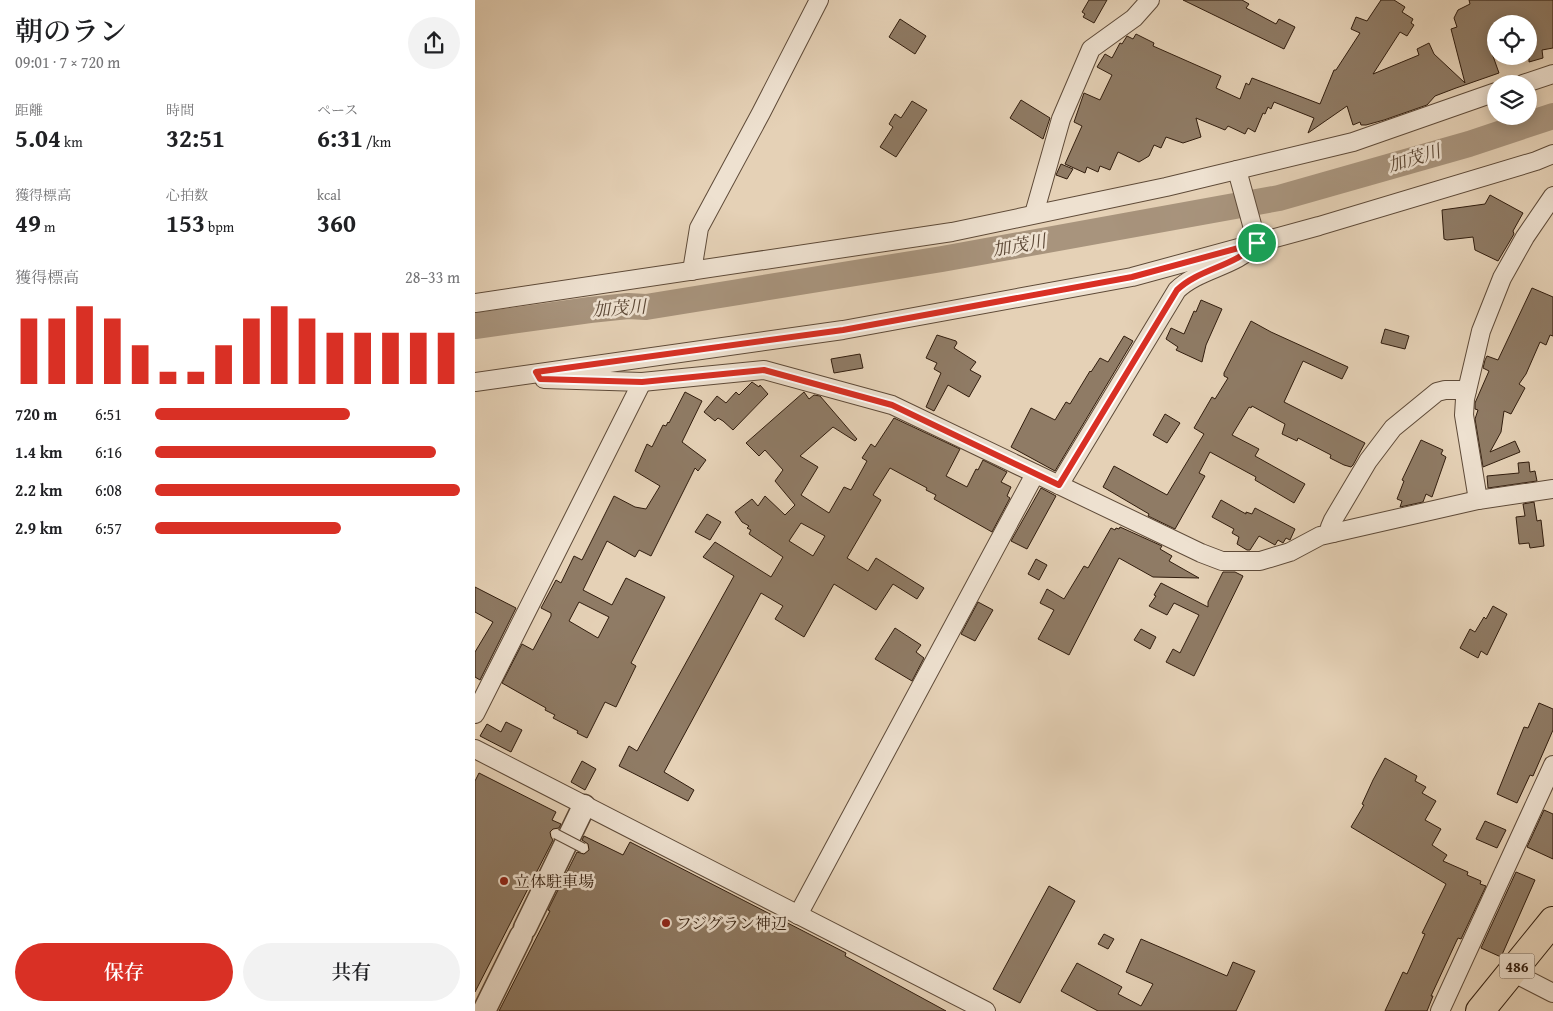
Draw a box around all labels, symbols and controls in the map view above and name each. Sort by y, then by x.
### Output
text: 朝のラン [15,10,127,51]
map controls [1487,15,1537,125]
button: locate [1487,15,1537,65]
button: share [408,17,460,69]
text: 09:01 · 7 × 720 m [15,50,120,74]
button: layers [1487,75,1537,125]
text: 距離 [15,100,43,120]
text: 時間 [166,100,194,120]
text: ペース [317,100,358,120]
text: 5.04 [15,120,61,156]
text: 32:51 [166,120,225,156]
text: 6:31 [317,120,363,156]
text: km [61,132,83,152]
text: /km [363,132,391,152]
water label: 加茂川 [1384,137,1446,179]
text: 獲得標高 [15,185,71,205]
text: 心拍数 [166,185,208,205]
text: kcal [317,185,341,205]
text: 49 [15,205,41,241]
text: 153 [166,205,205,241]
text: 360 [317,205,356,241]
text: m [41,217,55,237]
text: bpm [205,217,234,237]
pin [1236,222,1278,264]
water label: 加茂川 [990,227,1050,263]
icon: arrive [1243,229,1271,257]
text: 獲得標高 [15,265,79,289]
text: 28–33 m [405,265,460,289]
water label: 加茂川 [591,293,649,323]
text: 720 m [15,402,57,426]
text: 6:51 [95,402,122,426]
text: 1.4 km [15,440,62,464]
text: 6:16 [95,440,122,464]
text: 2.2 km [15,478,62,502]
text: 6:08 [95,478,122,502]
text: 2.9 km [15,516,62,540]
text: 6:57 [95,516,122,540]
place label: 立体駐車場 [514,869,594,893]
marker: 立体駐車場 [498,875,510,887]
place label: フジグラン神辺 [676,911,787,935]
marker: フジグラン神辺 [660,917,672,929]
button: 保存 [15,943,233,1001]
button: 共有 [243,943,460,1001]
road number: 486 [1499,954,1535,978]

